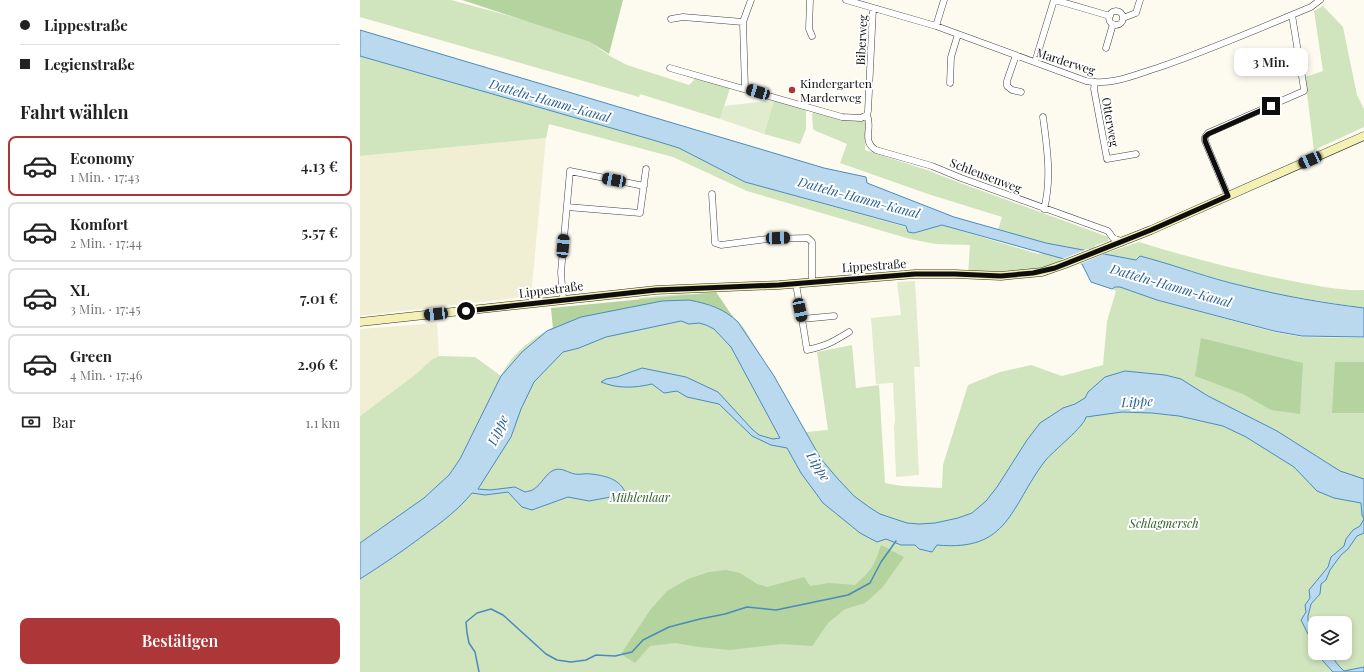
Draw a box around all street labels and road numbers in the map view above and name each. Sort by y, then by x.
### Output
street label: Biberweg [852,14,870,66]
street label: Marderweg [1034,44,1098,78]
street label: Otterweg [1099,96,1123,149]
street label: Schleusenweg [948,154,1025,196]
street label: Lippestraße [841,255,907,275]
street label: Lippestraße [518,277,584,301]

